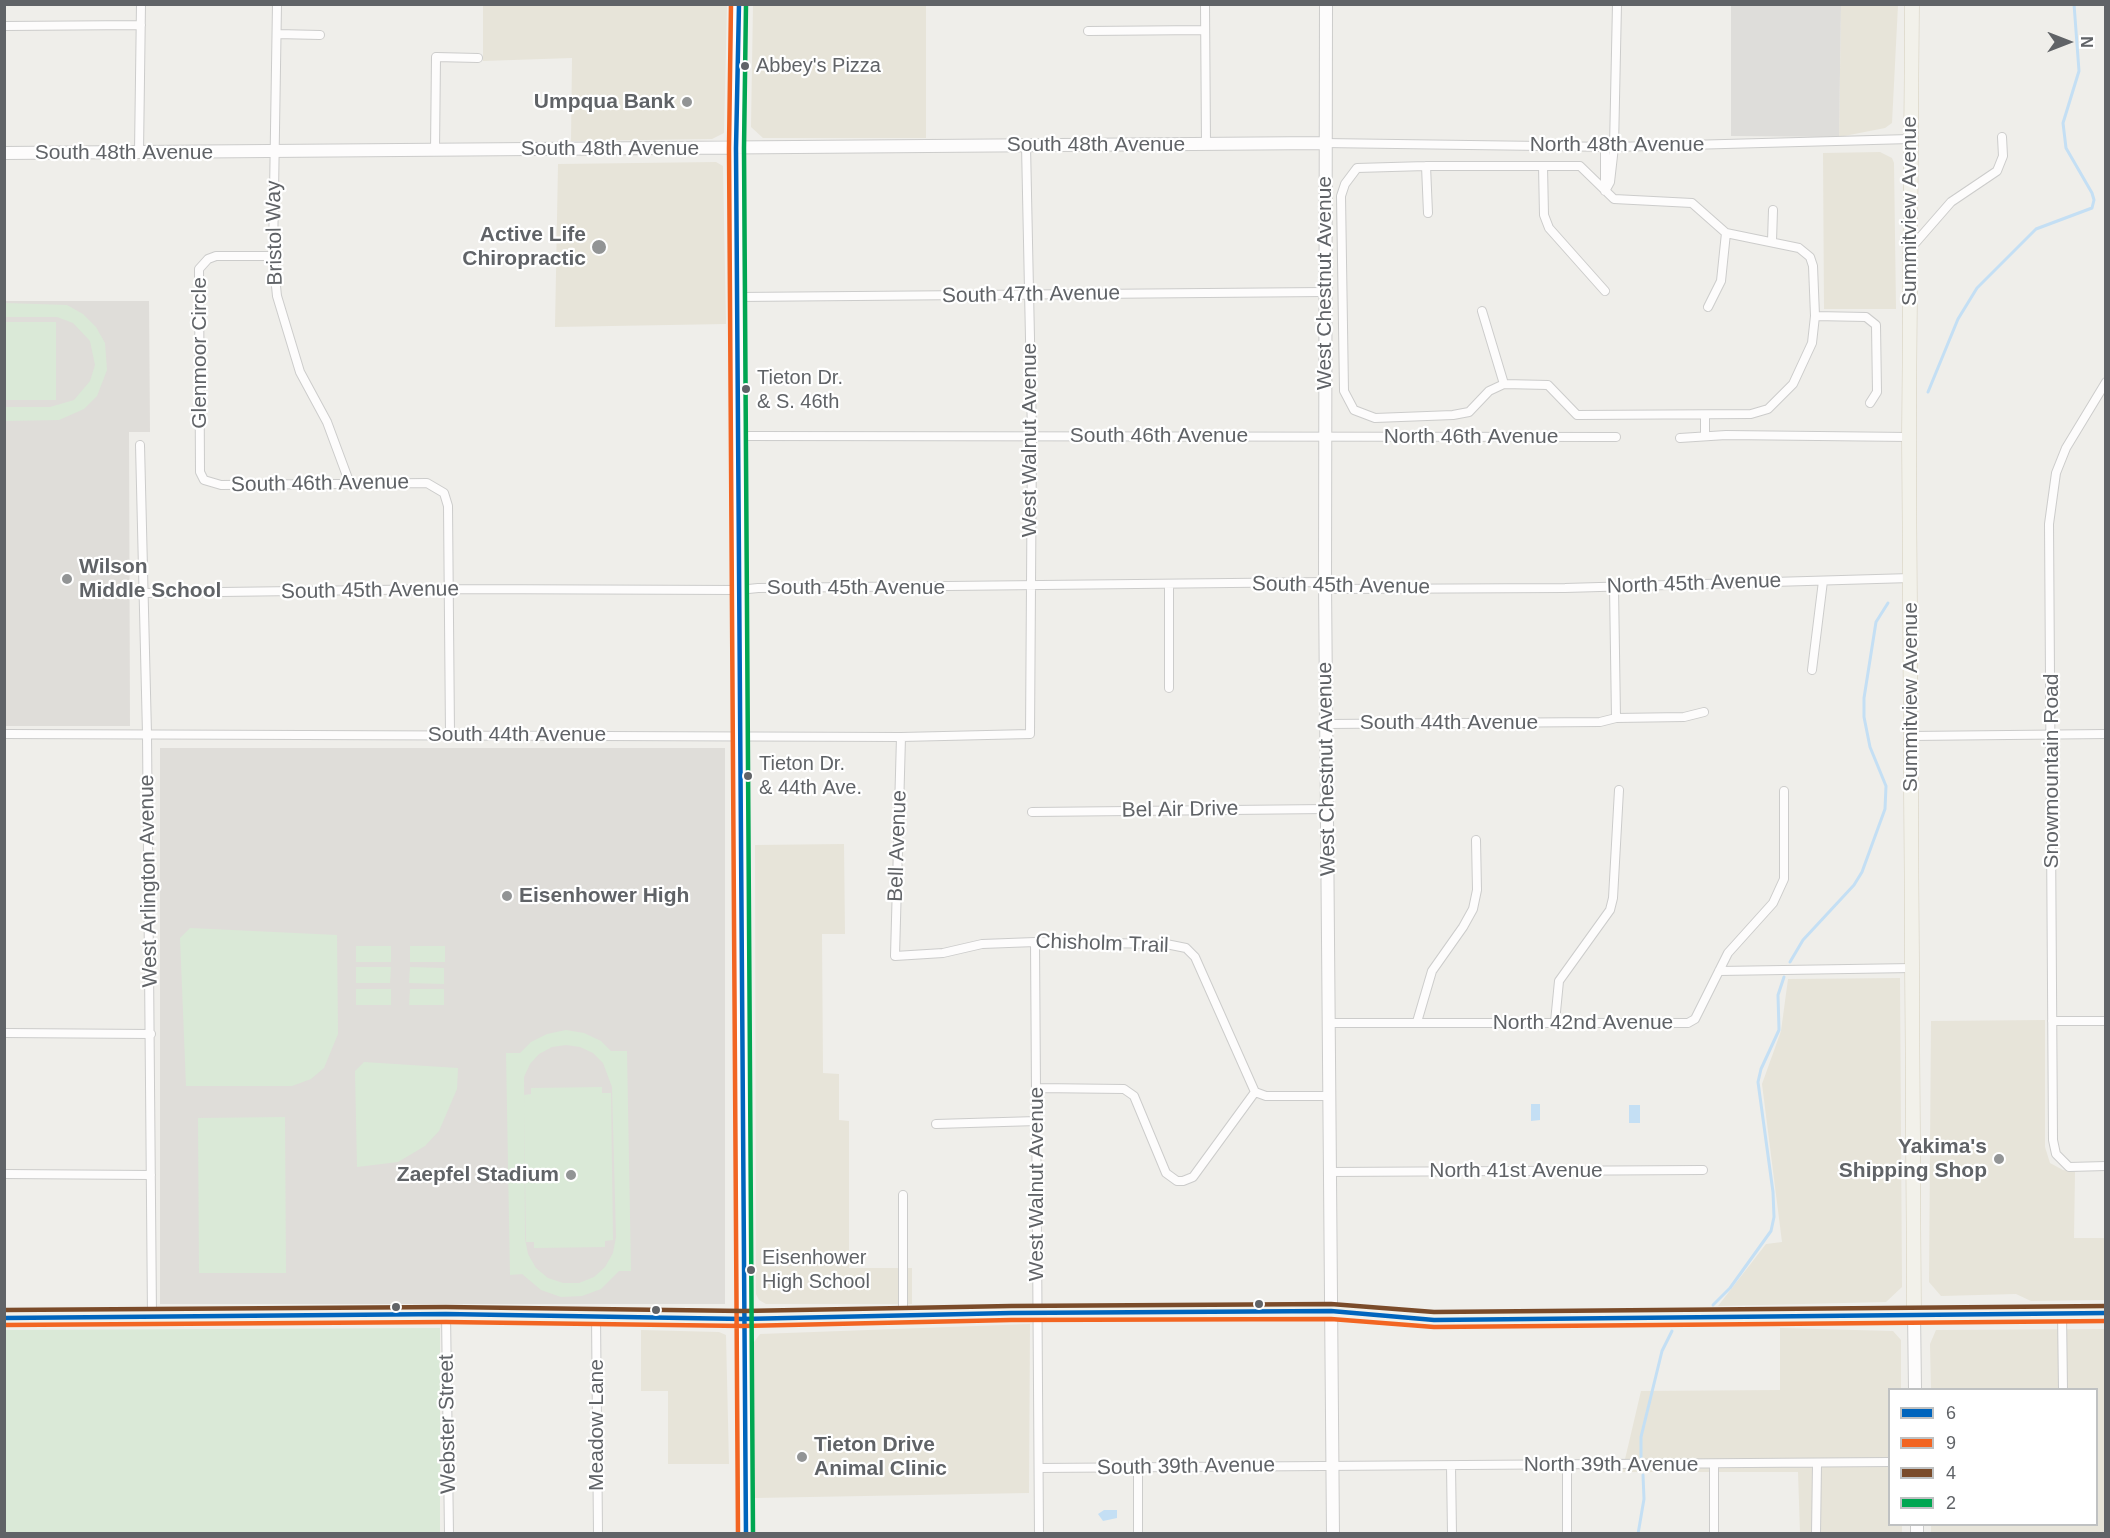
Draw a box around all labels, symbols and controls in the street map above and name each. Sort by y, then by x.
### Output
north arrow [2038,12,2098,72]
text: N [2078,36,2095,48]
place label: Abbey's Pizza [756,54,881,78]
marker: Abbey's Pizza [739,60,751,72]
place label: Umpqua Bank [534,89,675,115]
marker: Umpqua Bank [680,95,694,109]
street label: Summitview Avenue [1897,116,1923,306]
street label: South 48th Avenue [1007,132,1185,158]
street label: North 48th Avenue [1530,132,1704,158]
street label: South 48th Avenue [521,136,699,162]
street label: South 48th Avenue [35,140,213,166]
street label: West Chestnut Avenue [1312,176,1338,390]
street label: Bristol Way [261,180,289,286]
place label: Active Life Chiropractic [462,222,586,272]
marker: Active Life Chiropractic [590,238,608,256]
street label: Glenmoor Circle [187,277,213,429]
street label: South 47th Avenue [942,281,1120,309]
street label: West Walnut Avenue [1017,343,1043,537]
place label: Tieton Dr. & S. 46th [757,366,843,413]
marker: Tieton Dr. & S. 46th [740,383,752,395]
street label: South 46th Avenue [1070,423,1248,449]
street label: North 46th Avenue [1384,424,1558,450]
street label: South 46th Avenue [231,470,409,498]
place label: Wilson Middle School [79,554,221,604]
street label: North 45th Avenue [1606,568,1782,600]
marker: Wilson Middle School [60,572,74,586]
street label: South 45th Avenue [1252,572,1430,600]
street label: South 45th Avenue [767,575,945,601]
street label: South 45th Avenue [281,577,459,605]
street label: Summitview Avenue [1898,602,1924,792]
street label: West Chestnut Avenue [1313,662,1341,876]
street label: Snowmountain Road [2039,674,2065,868]
street label: South 44th Avenue [1360,710,1538,736]
street label: South 44th Avenue [428,722,606,748]
place label: Tieton Dr. & 44th Ave. [759,752,862,799]
marker: Tieton Dr. & 44th Ave. [742,770,754,782]
street label: West Arlington Avenue [135,774,163,988]
street label: Bell Avenue [883,790,913,902]
street label: Bel Air Drive [1121,796,1239,824]
place label: Eisenhower High [519,883,689,909]
marker: Eisenhower High [500,889,514,903]
street label: Chisholm Trail [1035,929,1169,959]
street label: North 42nd Avenue [1493,1010,1673,1036]
street label: West Walnut Avenue [1024,1087,1050,1281]
place label: Yakima's Shipping Shop [1839,1134,1987,1184]
marker: Yakima's Shipping Shop [1992,1152,2006,1166]
street label: North 41st Avenue [1429,1158,1603,1184]
place label: Zaepfel Stadium [397,1162,559,1188]
marker: Zaepfel Stadium [564,1168,578,1182]
place label: Eisenhower High School [762,1246,870,1293]
marker: Eisenhower High School [745,1264,757,1276]
unlabelled marker [1253,1298,1265,1310]
unlabelled marker [390,1301,402,1313]
unlabelled marker [650,1304,662,1316]
street label: Webster Street [434,1354,462,1494]
street label: Meadow Lane [584,1359,610,1491]
legend [1888,1388,2098,1526]
text: 6 [1946,1403,1956,1423]
place label: Tieton Drive Animal Clinic [814,1432,947,1482]
text: 9 [1946,1433,1956,1453]
marker: Tieton Drive Animal Clinic [795,1450,809,1464]
street label: North 39th Avenue [1524,1452,1698,1478]
street label: South 39th Avenue [1097,1453,1275,1481]
text: 4 [1946,1463,1956,1483]
text: 2 [1946,1493,1956,1513]

